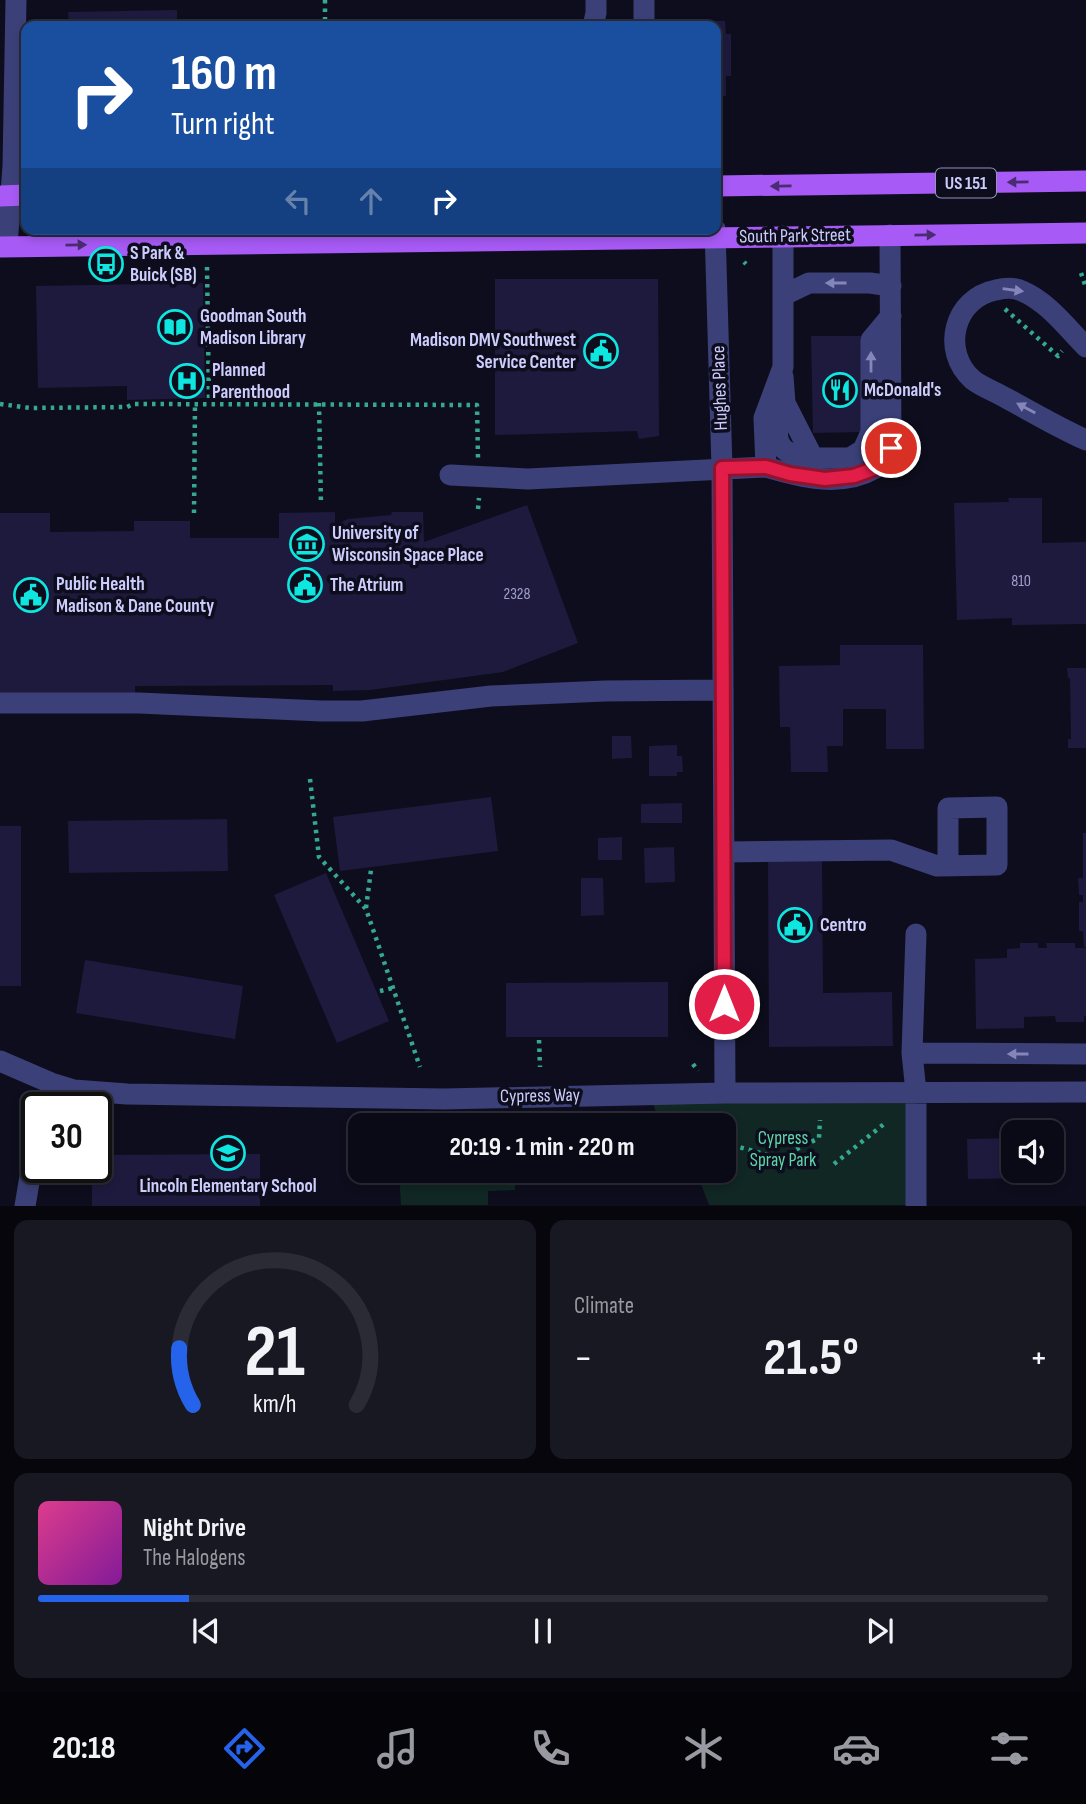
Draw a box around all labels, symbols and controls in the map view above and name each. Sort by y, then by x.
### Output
text: 160 m [171,45,277,104]
icon: right [56,49,147,140]
text: Turn right [171,105,275,144]
road number: US 151 [936,168,996,198]
one-way arrow [1007,176,1029,188]
one-way arrow [770,180,792,192]
icon: left [279,182,317,220]
icon: ahead [352,182,390,220]
icon: right [425,182,463,220]
street label: South Park Street [739,224,851,248]
one-way arrow [914,229,936,240]
one-way arrow [65,239,87,251]
place label: S Park & Buick (SB) [130,242,197,287]
bus stop icon: S Park & Buick (SB) [87,245,125,283]
one-way arrow [825,277,847,289]
one-way arrow [1002,285,1024,296]
place label: Goodman South Madison Library [200,305,307,350]
library icon: Goodman South Madison Library [156,308,194,346]
place label: Madison DMV Southwest Service Center [410,329,576,374]
public building icon: Madison DMV Southwest Service Center [582,332,620,370]
street label: Hughes Place [707,345,733,431]
one-way arrow [865,351,877,373]
place label: Planned Parenthood [212,359,290,404]
hospital icon: Planned Parenthood [168,362,206,400]
restaurant icon: McDonald's [821,371,859,409]
place label: McDonald's [864,379,941,402]
one-way arrow [1015,403,1035,415]
pin [861,418,921,478]
icon: arrive [872,429,910,467]
place label: University of Wisconsin Space Place [332,522,484,567]
museum icon: University of Wisconsin Space Place [288,525,326,563]
public building icon: The Atrium [286,566,324,604]
house number: 810 [1011,572,1031,591]
place label: Public Health Madison & Dane County [56,573,214,618]
place label: The Atrium [330,574,403,597]
public building icon: Public Health Madison & Dane County [12,576,50,614]
house number: 2328 [504,585,530,604]
public building icon: Centro [776,906,814,944]
place label: Centro [820,914,867,937]
position arrow [687,967,761,1041]
one-way arrow [1007,1048,1029,1060]
street label: Cypress Way [500,1084,581,1108]
speed limit sign: 30 [21,1092,112,1183]
map controls [1001,1120,1064,1183]
button: sound [1001,1120,1064,1183]
park label: Cypress Spray Park [750,1127,817,1172]
text: 20:19 · 1 min · 220 m [449,1132,635,1163]
school or university icon: Lincoln Elementary School [209,1134,247,1172]
place label: Lincoln Elementary School [139,1175,317,1198]
text: Climate [574,1292,634,1320]
text: 21 [245,1310,305,1398]
text: 21.5° [763,1327,859,1390]
text: − [574,1336,593,1381]
text: + [1029,1336,1048,1381]
text: km/h [253,1389,297,1420]
text: Night Drive [143,1513,246,1544]
text: The Halogens [143,1544,246,1572]
icon: previous [187,1612,225,1650]
icon: pause [524,1612,562,1650]
icon: next [861,1612,899,1650]
icon: directions [220,1724,269,1773]
icon: music [373,1724,422,1773]
icon: phone [526,1724,575,1773]
icon: climate [679,1724,728,1773]
icon: car [832,1724,881,1773]
icon: filters [985,1724,1034,1773]
text: 20:18 [52,1729,116,1768]

